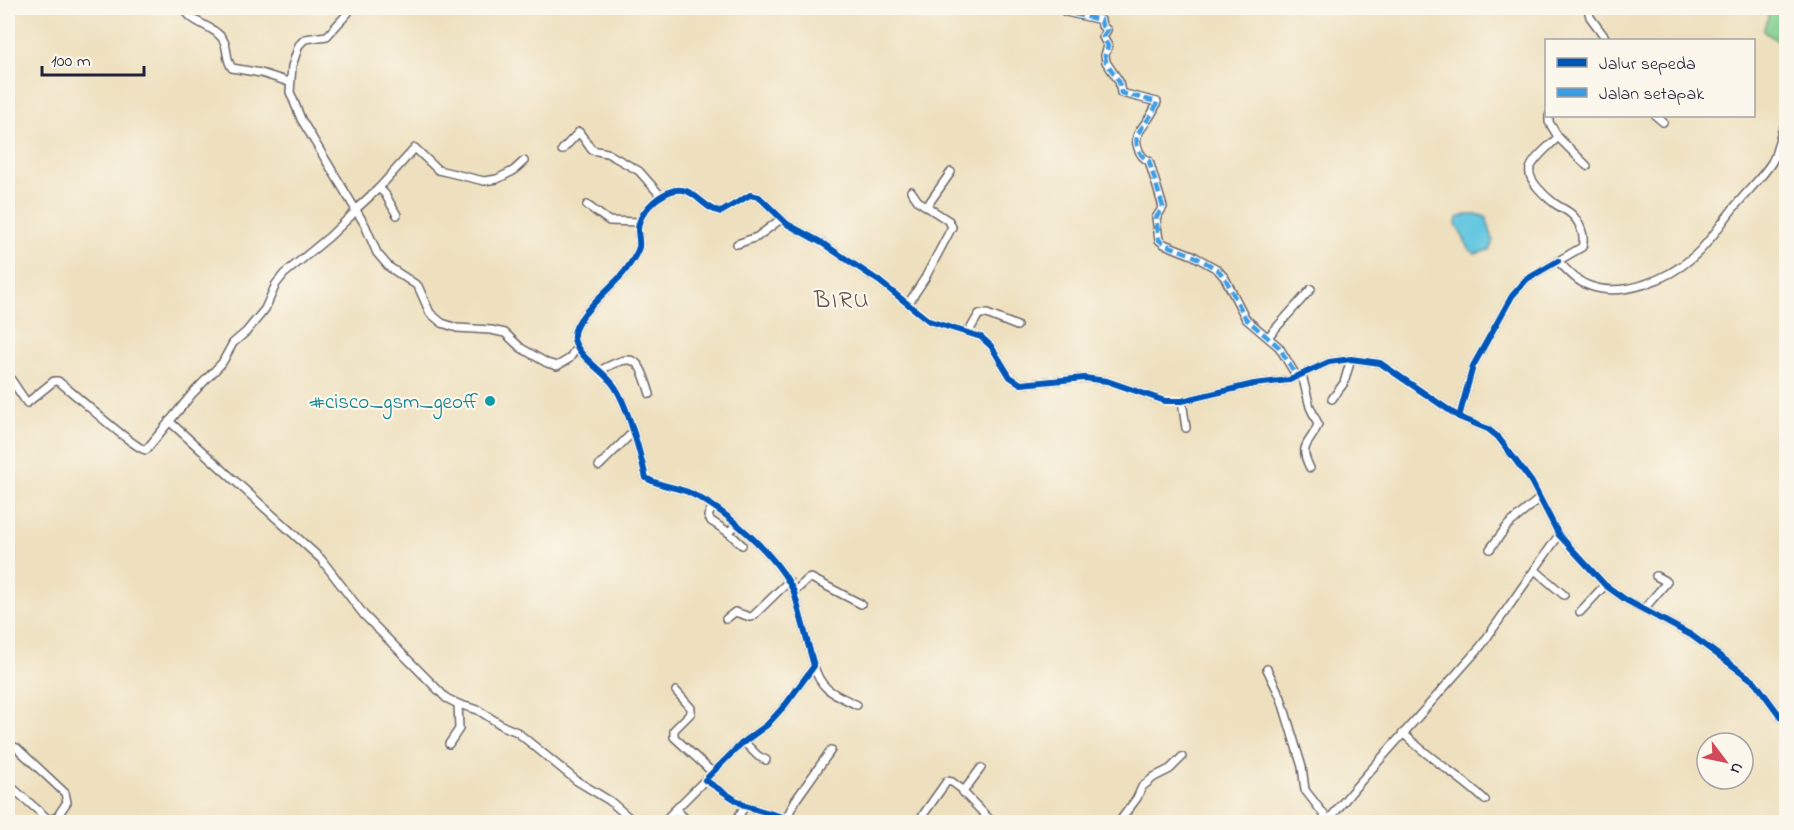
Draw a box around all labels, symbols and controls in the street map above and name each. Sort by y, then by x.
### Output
scale bar [42,39,144,77]
legend [1545,39,1755,117]
text: 100 m [51,49,91,75]
text: Jalur sepeda [1599,52,1696,78]
text: Jalan setapak [1599,82,1704,108]
district label: BIRU [813,284,870,319]
place label: #cisco_gsm_geoff [309,388,479,420]
marker: #cisco_gsm_geoff [483,394,497,408]
north arrow [1695,731,1755,791]
text: U [1723,757,1749,779]

